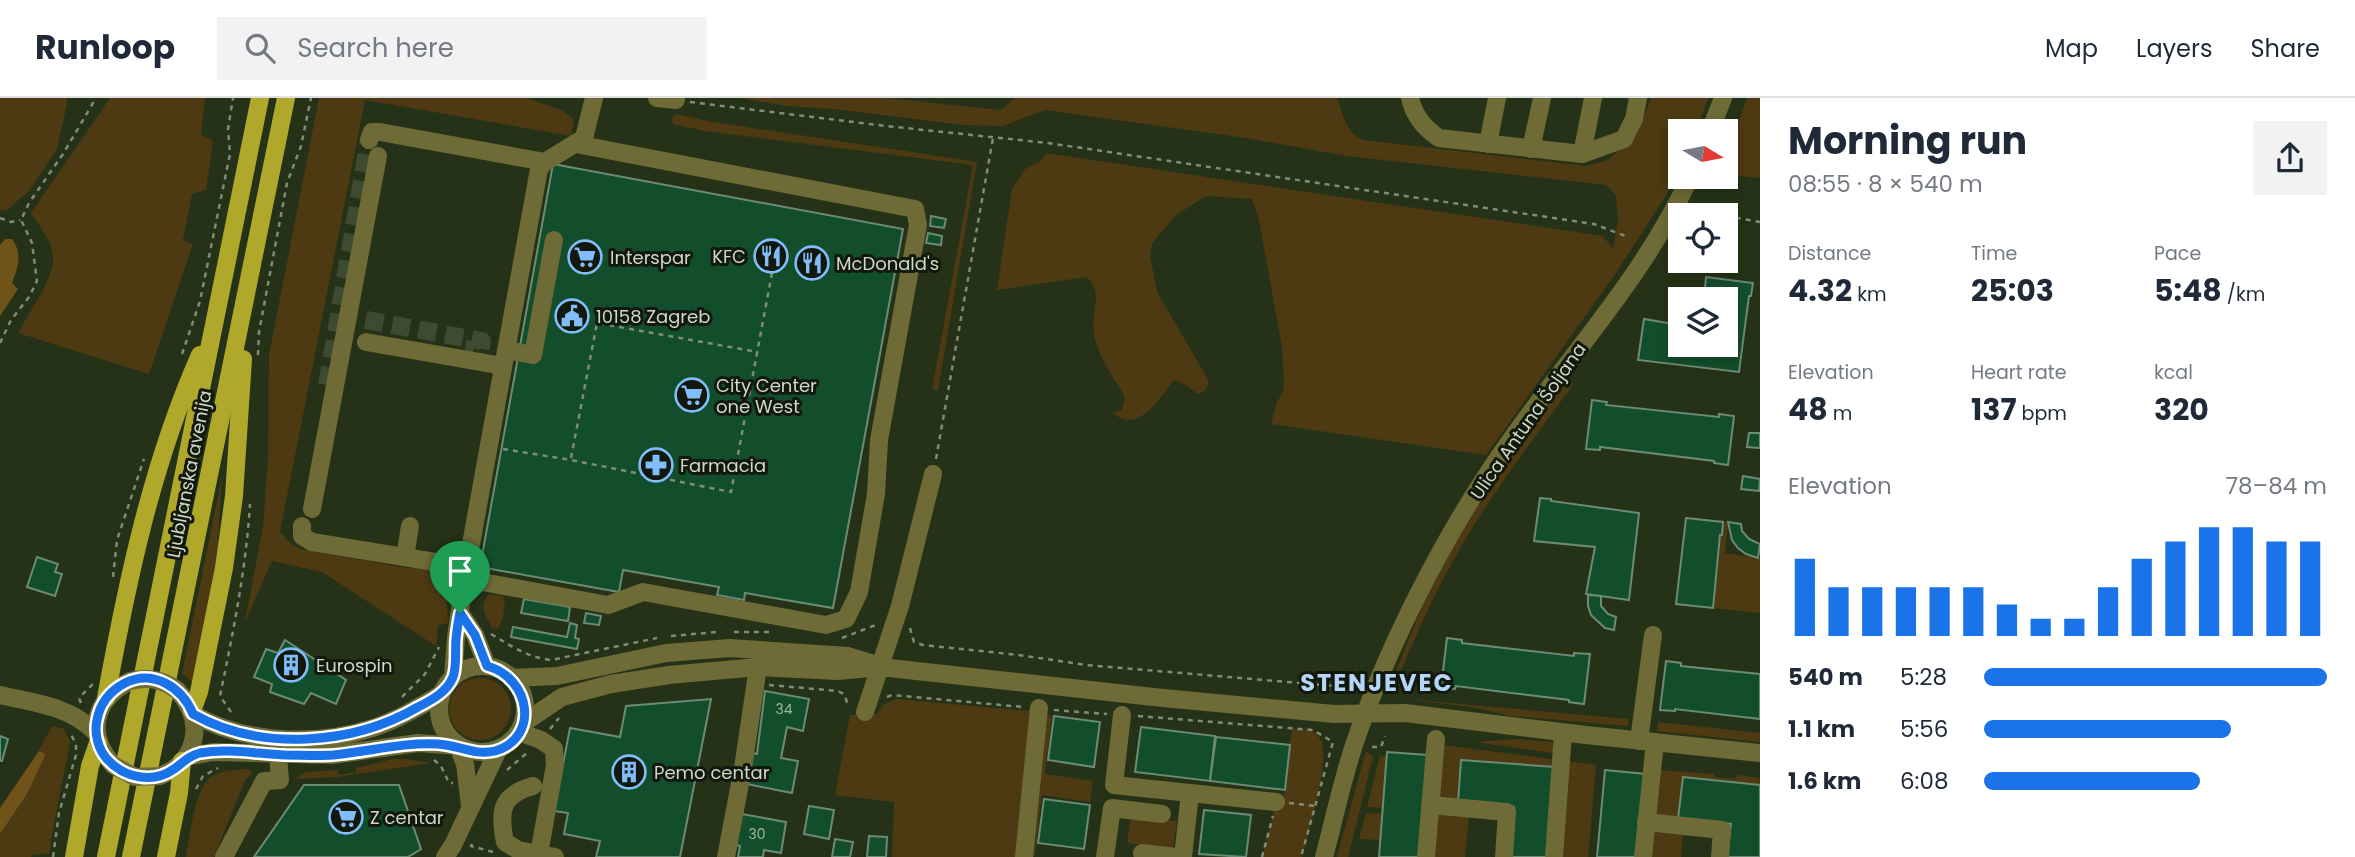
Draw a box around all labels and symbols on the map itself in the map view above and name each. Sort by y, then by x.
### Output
north arrow [1668,119,1738,189]
restaurant icon: KFC [752,237,790,275]
supermarket icon: Interspar [566,238,604,276]
place label: KFC [712,244,746,269]
restaurant icon: McDonald's [793,244,831,282]
place label: Interspar [610,245,691,270]
place label: McDonald's [836,251,939,276]
public building icon: 10158 Zagreb [553,297,591,335]
place label: 10158 Zagreb [596,304,710,329]
street label: Ulica Antuna Šoljana [1464,338,1592,504]
place label: City Center one West [716,373,817,419]
supermarket icon: City Center one West [673,376,711,414]
street label: Ljubljanska avenija [160,388,218,560]
pharmacy icon: Farmacia [637,446,675,484]
place label: Farmacia [680,453,766,478]
pin [430,541,490,613]
building icon: Eurospin [272,646,310,684]
place label: Eurospin [316,653,393,678]
district label: STENJEVEC [1300,666,1454,699]
house number: 34 [775,699,793,719]
building icon: Pemo centar [610,753,648,791]
place label: Pemo centar [654,760,770,785]
supermarket icon: Z centar [327,798,365,836]
place label: Z centar [370,805,444,830]
house number: 30 [748,824,766,844]

